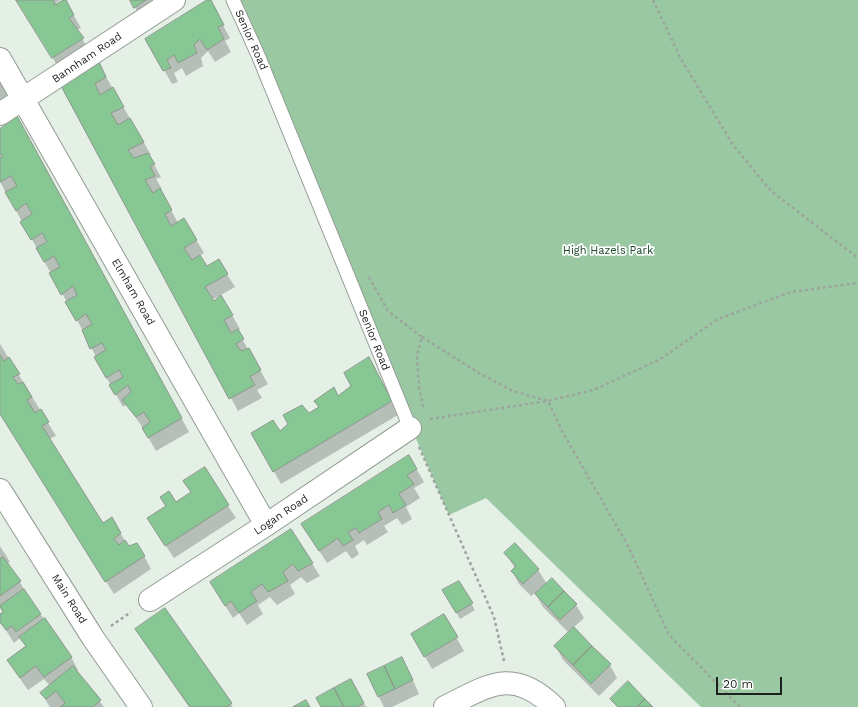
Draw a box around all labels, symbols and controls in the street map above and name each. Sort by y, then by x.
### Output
street label: Senior Road [232,8,270,72]
street label: Bannham Road [50,30,124,86]
park label: High Hazels Park [563,244,653,258]
street label: Elmham Road [109,256,157,328]
street label: Senior Road [356,307,392,373]
street label: Logan Road [251,492,311,538]
street label: Main Road [49,572,89,626]
scale bar [718,669,784,695]
text: 20 m [723,677,753,691]

